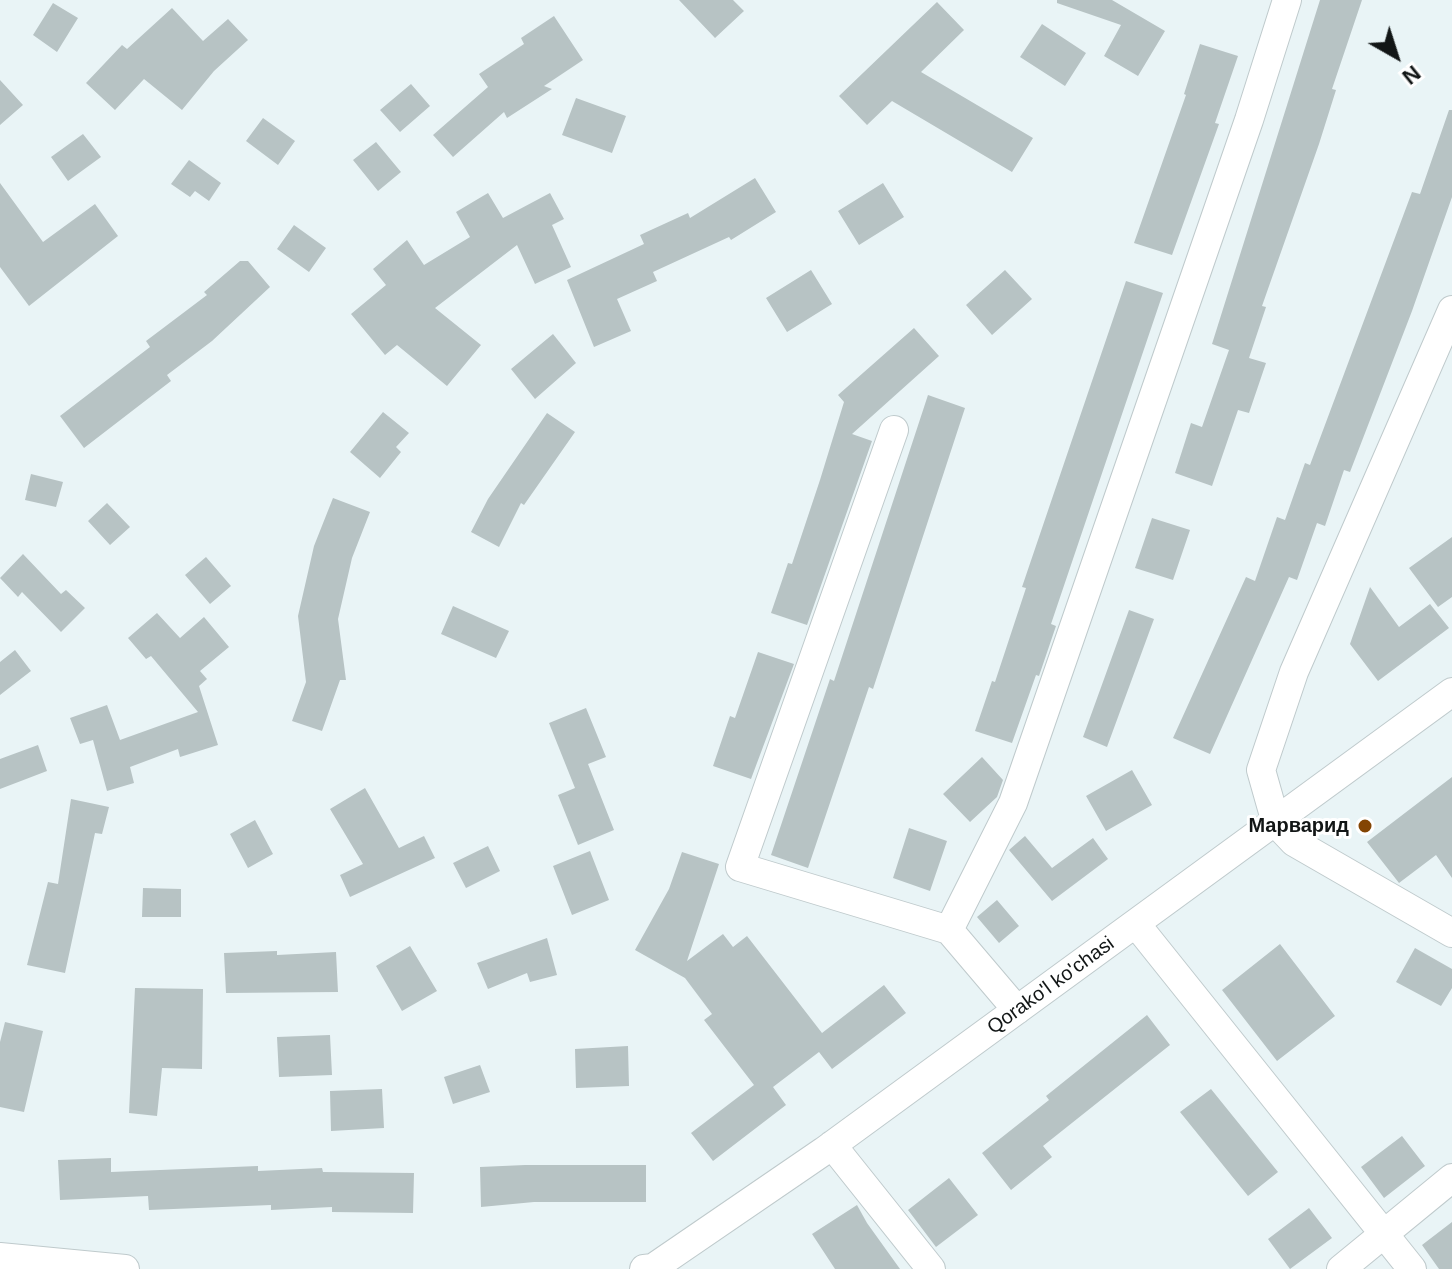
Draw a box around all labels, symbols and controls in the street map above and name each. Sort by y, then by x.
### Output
north arrow [1356,16,1436,96]
text: N [1397,60,1425,90]
place label: Марварид [1248,814,1349,838]
marker: Марварид [1356,817,1374,835]
street label: Qorako'l ko'chasi [983,932,1119,1040]

